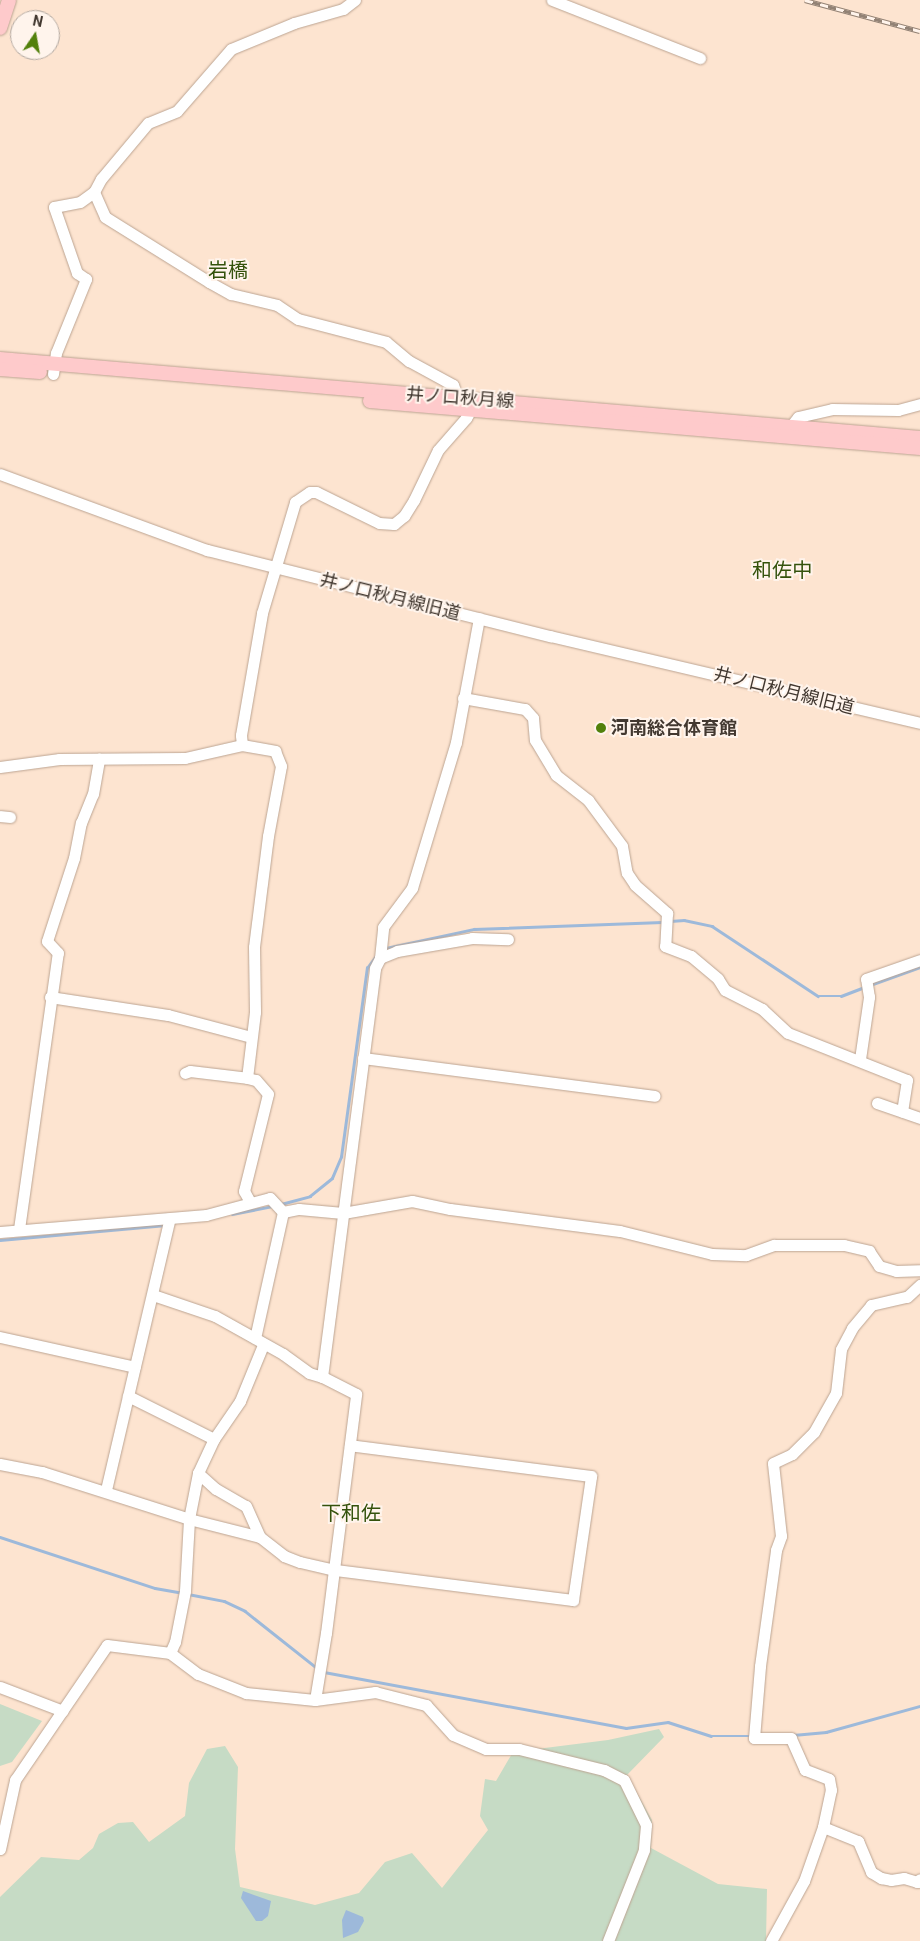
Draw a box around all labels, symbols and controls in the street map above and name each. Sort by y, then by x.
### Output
north arrow [10,10,60,60]
text: N [31,12,44,30]
district label: 岩橋 [208,258,248,282]
street label: 井ノ口秋月線 [405,383,515,413]
district label: 和佐中 [752,558,812,582]
street label: 井ノ口秋月線旧道 [318,569,462,625]
street label: 井ノ口秋月線旧道 [712,663,856,719]
place label: 河南総合体育館 [611,717,737,739]
marker: 河南総合体育館 [595,722,607,734]
district label: 下和佐 [321,1501,381,1525]

